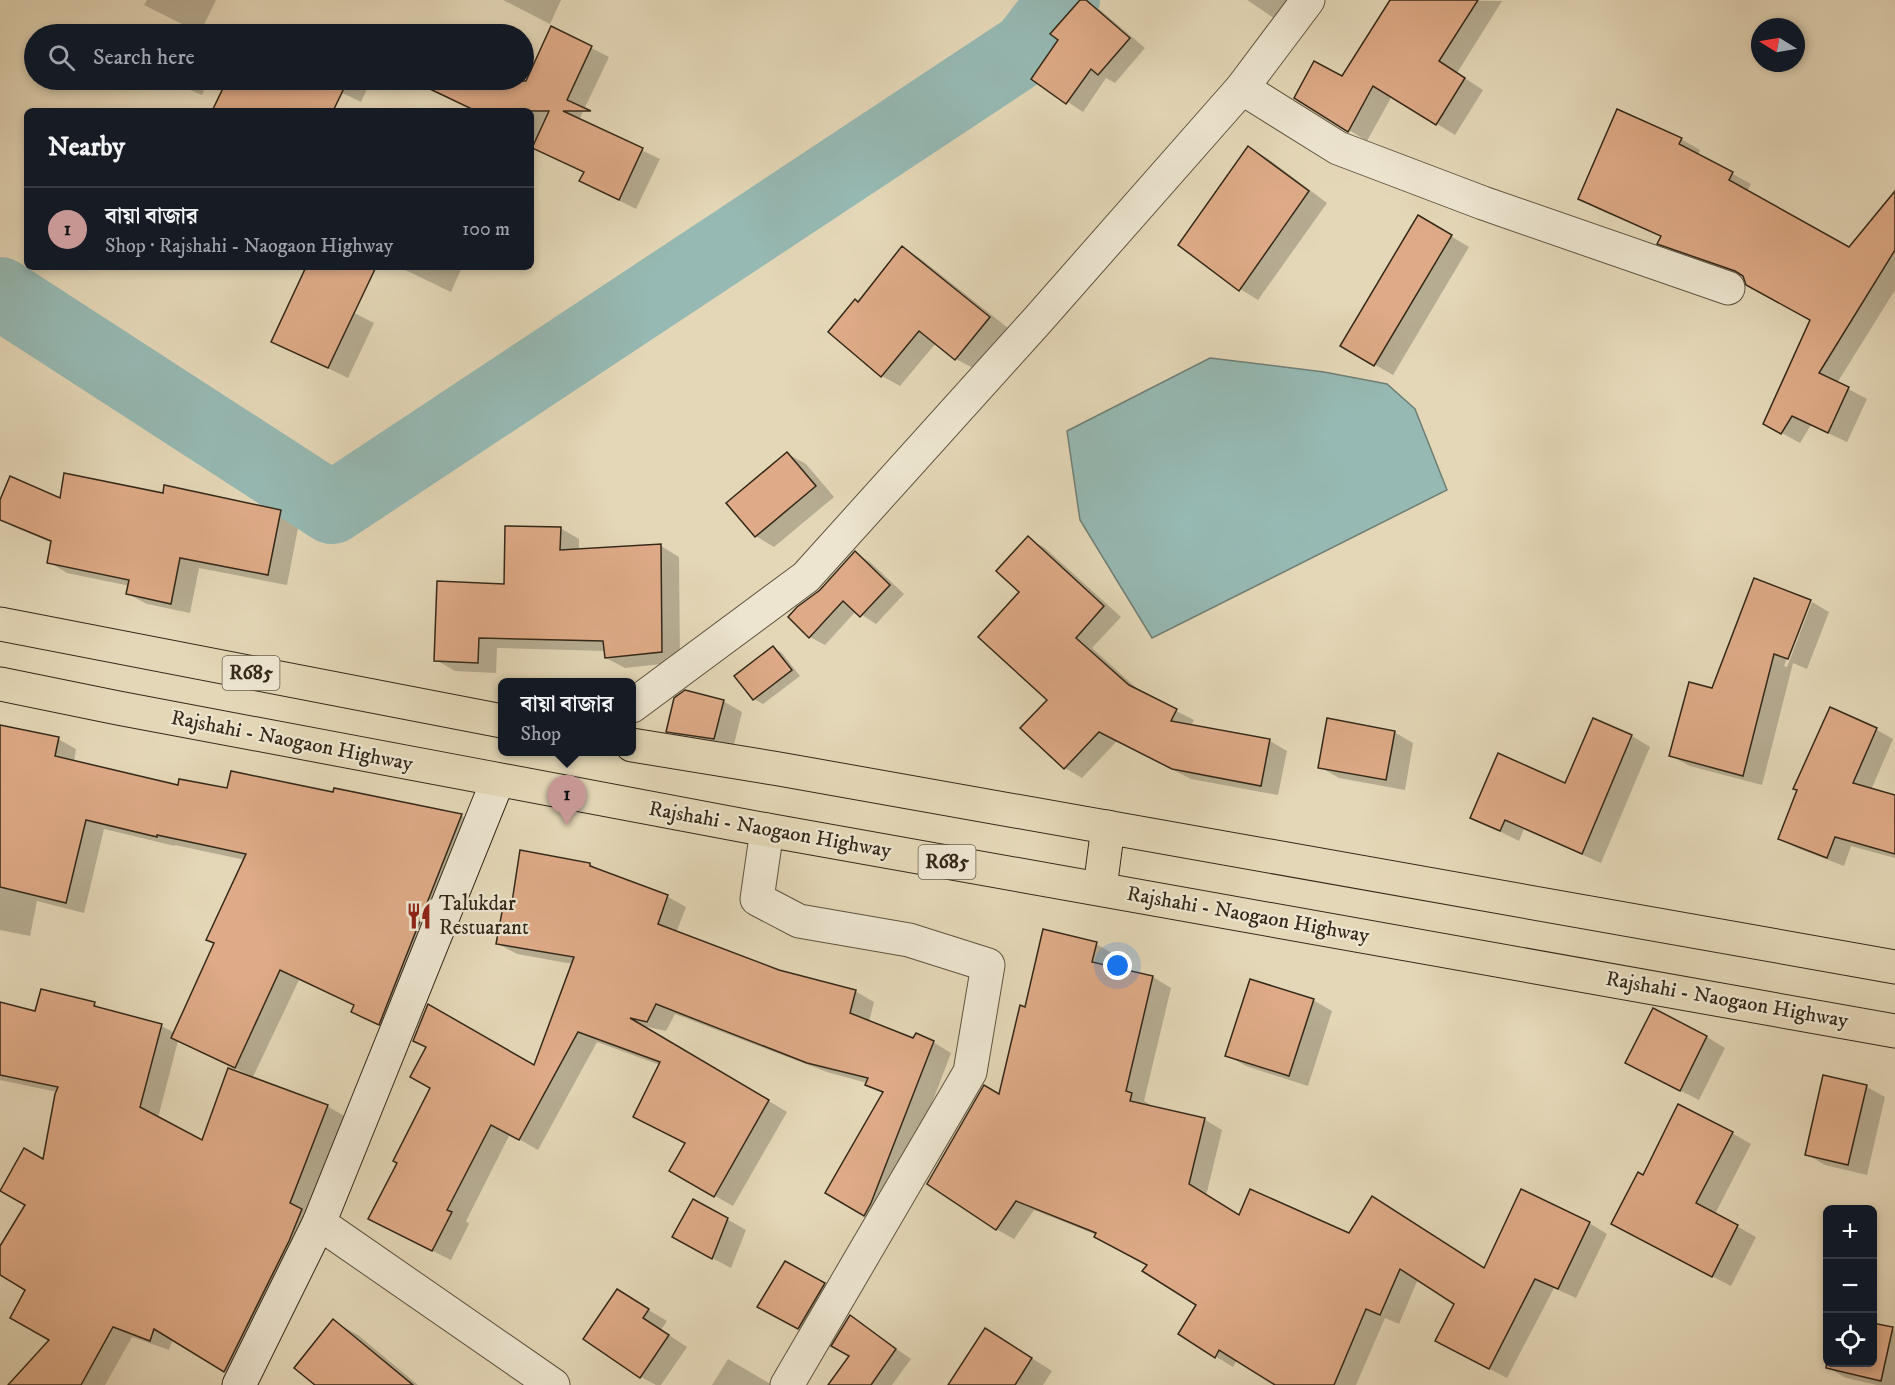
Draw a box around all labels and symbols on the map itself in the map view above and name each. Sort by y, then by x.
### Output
north arrow [1751,18,1805,72]
road number: R685 [222,656,280,690]
street label: Rajshahi - Naogaon Highway [169,705,416,777]
pin: 1 [548,776,586,825]
street label: Rajshahi - Naogaon Highway [647,796,894,864]
road number: R685 [918,845,976,879]
street label: Rajshahi - Naogaon Highway [1125,881,1372,949]
place label: Talukdar Restuarant [439,891,529,941]
restaurant icon: Talukdar Restuarant [404,901,434,931]
your location [1103,951,1132,980]
street label: Rajshahi - Naogaon Highway [1604,966,1851,1034]

